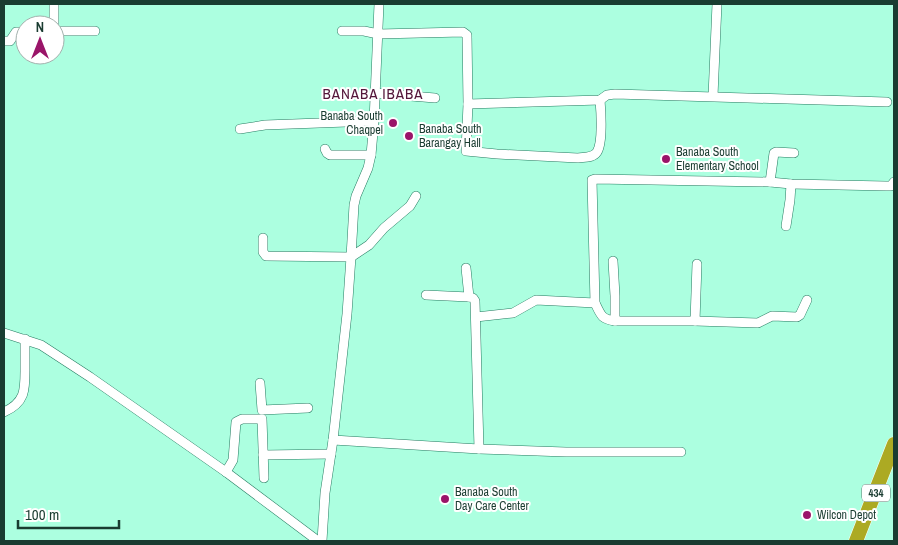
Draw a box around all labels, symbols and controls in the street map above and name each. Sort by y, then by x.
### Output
north arrow [15,15,65,65]
text: N [36,18,44,36]
district label: BANABA IBABA [323,83,423,104]
place label: Banaba South Chaqpel [321,108,383,138]
marker: Banaba South Chaqpel [387,117,399,129]
place label: Banaba South Barangay Hall [419,121,481,151]
marker: Banaba South Barangay Hall [403,130,415,142]
place label: Banaba South Elementary School [676,144,759,174]
marker: Banaba South Elementary School [660,153,672,165]
place label: Banaba South Day Care Center [455,484,530,514]
road number: 434 [862,484,890,502]
marker: Banaba South Day Care Center [439,493,451,505]
scale bar [18,498,119,530]
text: 100 m [25,504,59,525]
place label: Wilcon Depot [817,507,876,523]
marker: Wilcon Depot [801,509,813,521]

